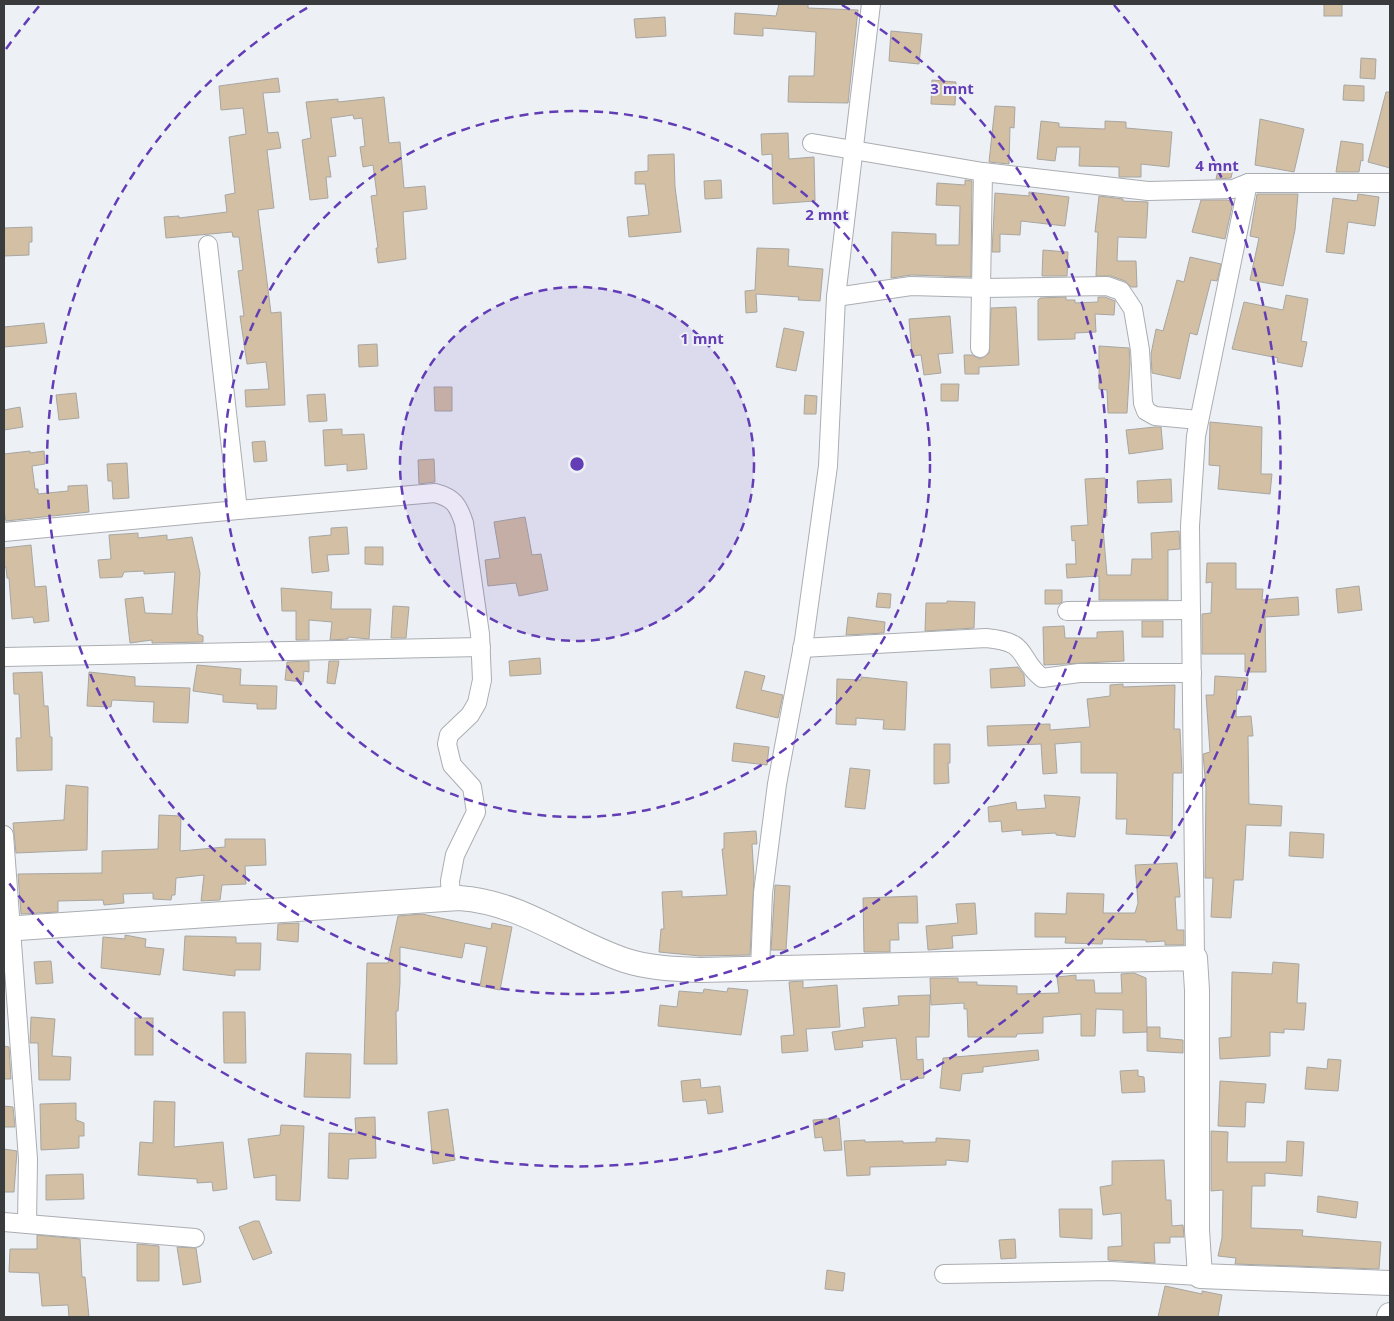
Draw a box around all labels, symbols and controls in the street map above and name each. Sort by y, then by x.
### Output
text: 3 mnt [930,78,974,98]
text: 4 mnt [1195,155,1239,175]
text: 2 mnt [805,204,849,224]
text: 1 mnt [680,328,724,348]
centre of rings [568,455,586,473]

